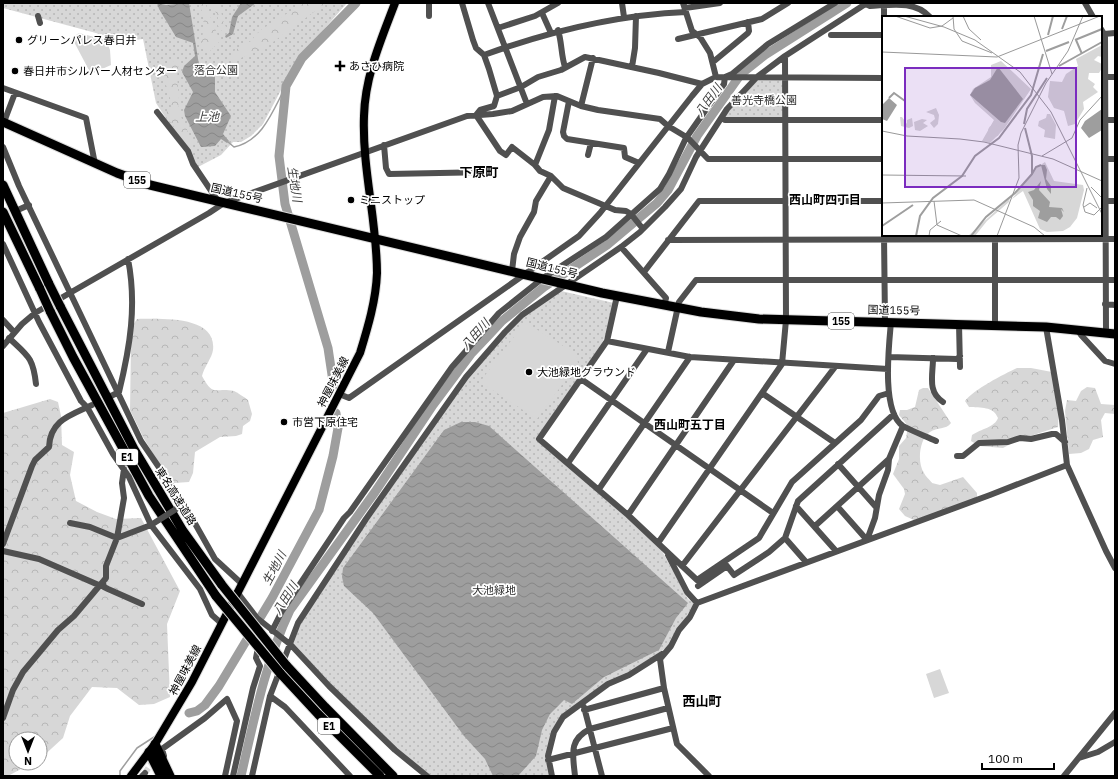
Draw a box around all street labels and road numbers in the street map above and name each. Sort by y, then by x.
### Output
road number: 155 [124,172,150,188]
street label: 国道155号 [210,180,264,206]
street label: 国道155号 [525,255,579,281]
street label: 国道155号 [867,303,921,317]
road number: 155 [828,313,854,329]
street label: 神屋味美線 [314,354,352,410]
road number: E1 [116,449,138,465]
street label: 東名高速道路 [153,464,199,528]
street label: 神屋味美線 [166,642,204,698]
road number: E1 [318,718,340,734]

